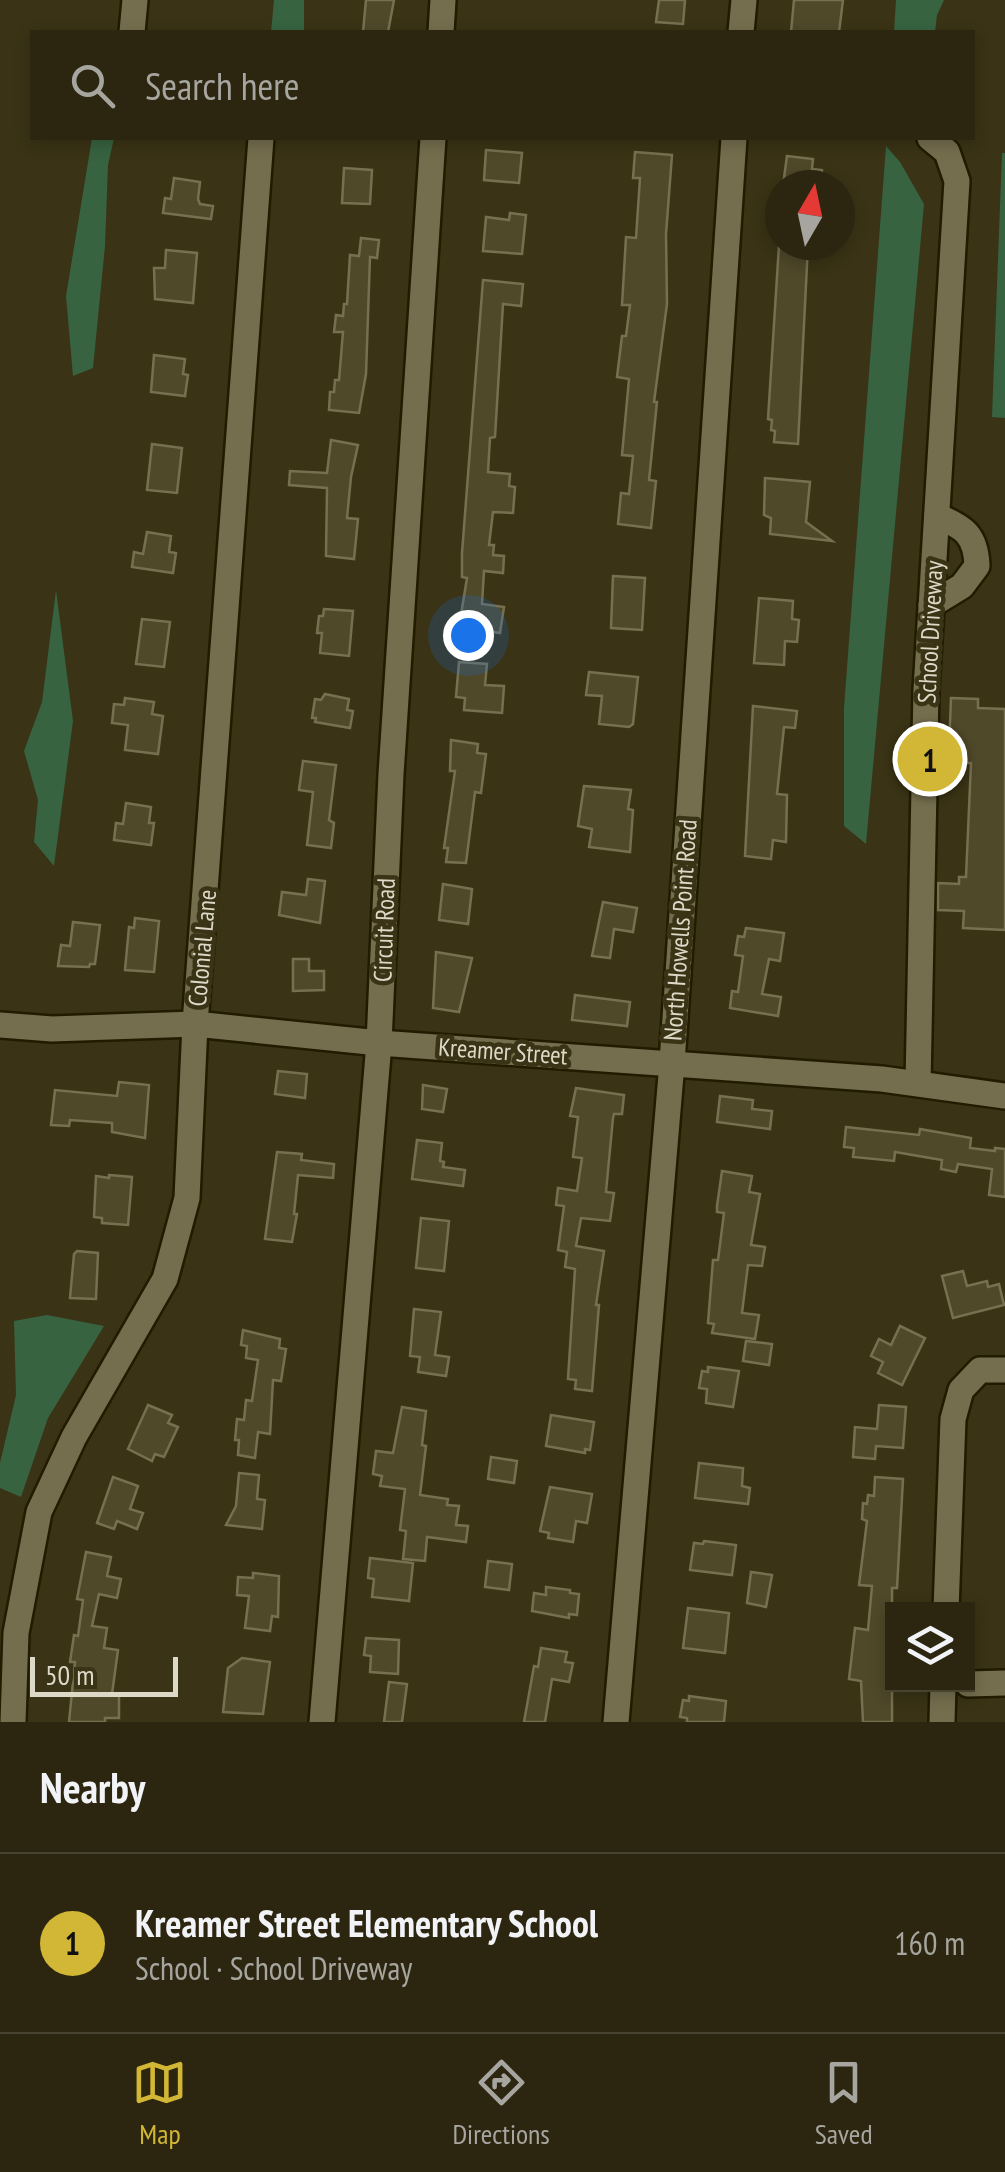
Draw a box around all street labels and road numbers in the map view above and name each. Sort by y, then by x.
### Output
street label: School Driveway [910,559,950,704]
street label: North Howells Point Road [656,818,704,1042]
street label: Circuit Road [366,878,402,982]
street label: Colonial Lane [181,888,223,1008]
street label: Kreamer Street [437,1031,569,1071]

